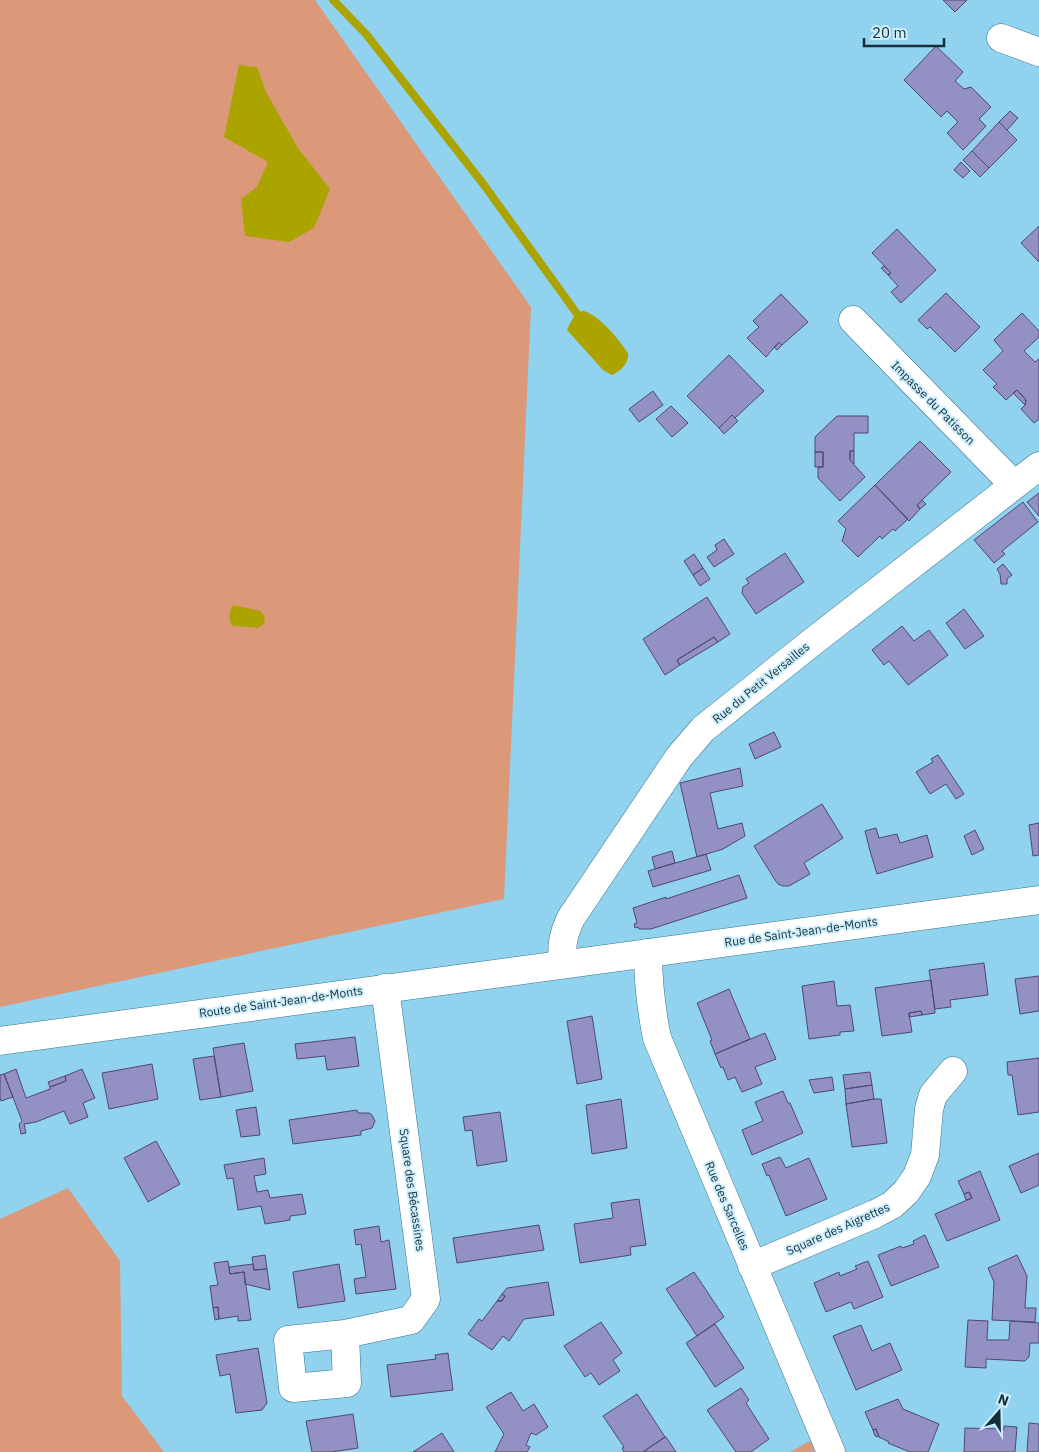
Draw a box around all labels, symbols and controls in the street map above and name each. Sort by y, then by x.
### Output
scale bar [864,15,944,47]
text: 20 m [872,23,907,42]
street label: Impasse du Patisson [888,358,978,448]
street label: Rue du Petit Versailles [709,639,812,726]
street label: Rue de Saint-Jean-de-Monts [723,913,879,950]
street label: Route de Saint-Jean-de-Monts [198,983,364,1020]
street label: Square des Bécassines [396,1128,429,1252]
street label: Rue des Sarcelles [702,1159,753,1253]
street label: Square des Aigrettes [784,1199,892,1258]
north arrow [974,1387,1024,1437]
text: N [996,1390,1011,1410]

